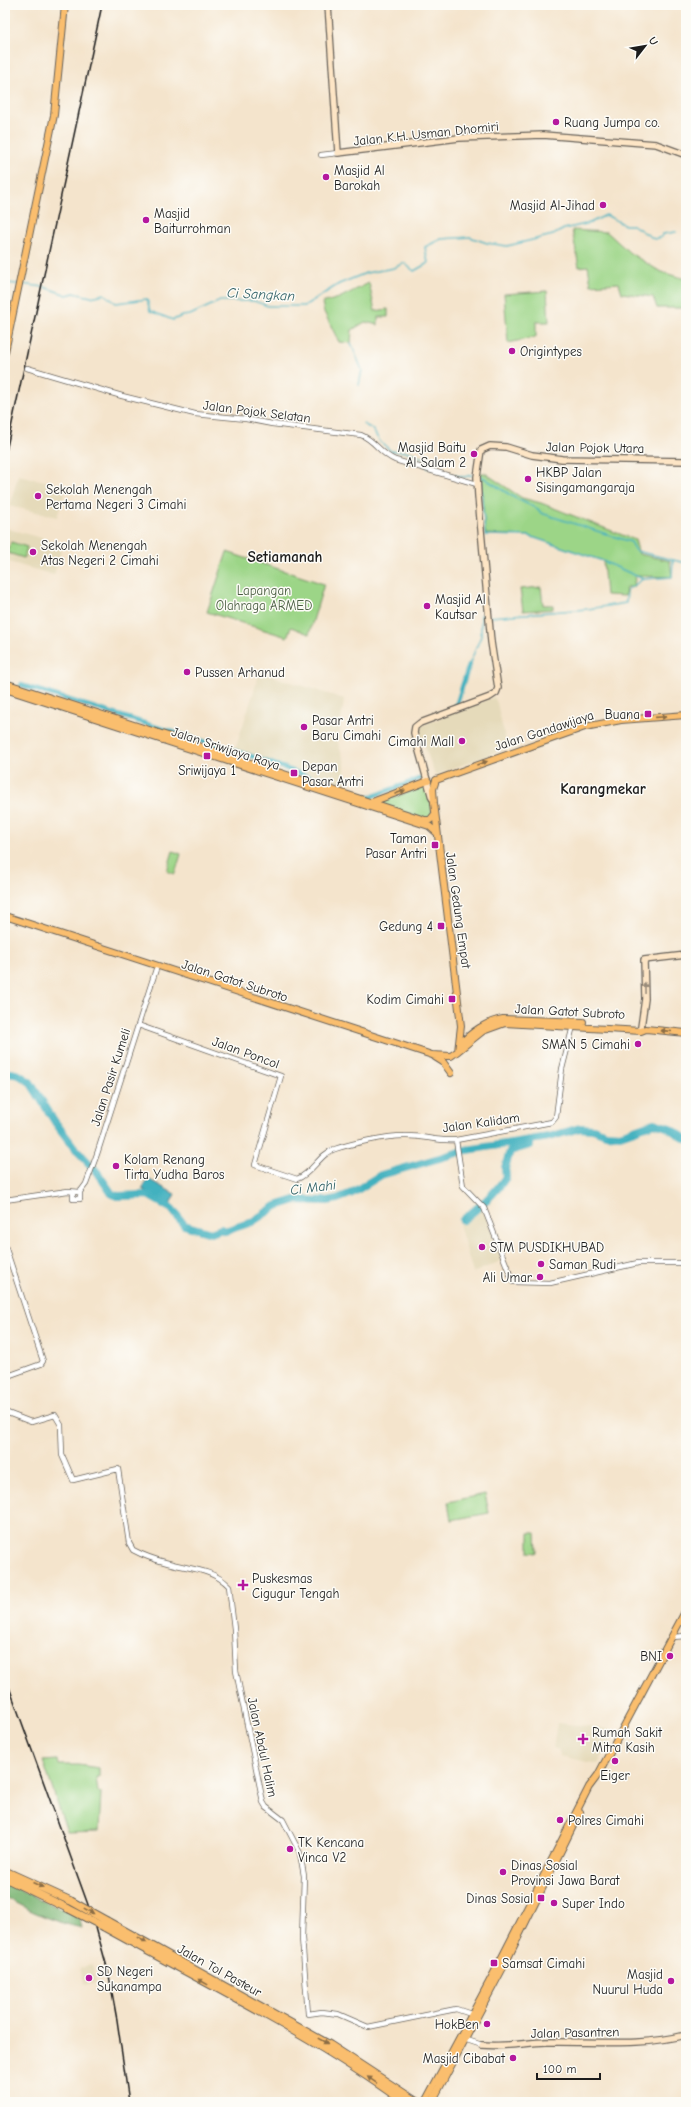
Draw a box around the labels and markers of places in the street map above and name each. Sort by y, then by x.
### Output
place label: Ruang Jumpa co. [564,115,660,130]
marker: Ruang Jumpa co. [551,117,561,127]
place label: Masjid Al Barokah [334,163,385,193]
marker: Masjid Al Barokah [321,172,331,182]
place label: Masjid Al-Jihad [510,198,595,213]
marker: Masjid Al-Jihad [598,200,608,210]
place label: Masjid Baiturrohman [154,206,231,236]
marker: Masjid Baiturrohman [141,215,151,225]
place label: Origintypes [520,344,582,359]
marker: Origintypes [507,346,517,356]
place label: Masjid Baitu Al Salam 2 [398,440,466,470]
marker: Masjid Baitu Al Salam 2 [469,449,479,459]
place label: HKBP Jalan Sisingamangaraja [536,465,635,495]
marker: HKBP Jalan Sisingamangaraja [523,474,533,484]
place label: Sekolah Menengah Pertama Negeri 3 Cimahi [46,482,186,512]
marker: Sekolah Menengah Pertama Negeri 3 Cimahi [33,491,43,501]
place label: Sekolah Menengah Atas Negeri 2 Cimahi [41,538,159,568]
marker: Sekolah Menengah Atas Negeri 2 Cimahi [28,547,38,557]
place label: Masjid Al Kautsar [435,592,486,622]
marker: Masjid Al Kautsar [422,601,432,611]
place label: Pussen Arhanud [195,665,285,680]
marker: Pussen Arhanud [182,667,192,677]
place label: Buana [605,707,640,722]
marker: Buana [643,709,653,719]
place label: Pasar Antri Baru Cimahi [312,713,381,743]
marker: Pasar Antri Baru Cimahi [299,722,309,732]
place label: Cimahi Mall [388,734,454,749]
marker: Cimahi Mall [457,736,467,746]
marker: Sriwijaya 1 [202,751,212,761]
place label: Depan Pasar Antri [302,759,364,789]
place label: Sriwijaya 1 [178,763,236,778]
marker: Depan Pasar Antri [289,768,299,778]
place label: Taman Pasar Antri [365,831,427,861]
marker: Taman Pasar Antri [430,840,440,850]
place label: Gedung 4 [379,919,433,934]
marker: Gedung 4 [436,921,446,931]
place label: Kodim Cimahi [367,992,444,1007]
marker: Kodim Cimahi [447,994,457,1004]
place label: SMAN 5 Cimahi [542,1037,630,1052]
marker: SMAN 5 Cimahi [633,1039,643,1049]
place label: Kolam Renang Tirta Yudha Baros [124,1152,224,1182]
marker: Kolam Renang Tirta Yudha Baros [111,1161,121,1171]
place label: STM PUSDIKHUBAD [490,1240,604,1255]
marker: STM PUSDIKHUBAD [477,1242,487,1252]
place label: Saman Rudi [549,1257,616,1272]
marker: Saman Rudi [536,1259,546,1269]
place label: Ali Umar [483,1270,533,1285]
marker: Ali Umar [535,1272,545,1282]
place label: Puskesmas Cigugur Tengah [252,1571,340,1601]
marker: Puskesmas Cigugur Tengah [237,1579,249,1591]
place label: BNI [640,1649,662,1664]
marker: BNI [665,1651,675,1661]
place label: Rumah Sakit Mitra Kasih [592,1725,663,1755]
marker: Rumah Sakit Mitra Kasih [577,1733,589,1745]
marker: Eiger [610,1756,620,1766]
place label: Eiger [600,1768,631,1783]
place label: Polres Cimahi [568,1813,644,1828]
marker: Polres Cimahi [555,1815,565,1825]
place label: TK Kencana Vinca V2 [298,1835,364,1865]
marker: TK Kencana Vinca V2 [285,1844,295,1854]
place label: Dinas Sosial Provinsi Jawa Barat [511,1858,621,1888]
marker: Dinas Sosial Provinsi Jawa Barat [498,1867,508,1877]
place label: Dinas Sosial [466,1891,533,1906]
marker: Dinas Sosial [536,1893,546,1903]
place label: Super Indo [562,1896,625,1911]
marker: Super Indo [549,1898,559,1908]
place label: Samsat Cimahi [502,1956,585,1971]
marker: Samsat Cimahi [489,1958,499,1968]
place label: SD Negeri Sukanampa [97,1964,162,1994]
place label: Masjid Nuurul Huda [593,1967,663,1997]
marker: SD Negeri Sukanampa [84,1973,94,1983]
marker: Masjid Nuurul Huda [666,1976,676,1986]
place label: HokBen [435,2017,479,2032]
marker: HokBen [482,2019,492,2029]
place label: Masjid Cibabat [423,2051,506,2066]
marker: Masjid Cibabat [508,2053,518,2063]

